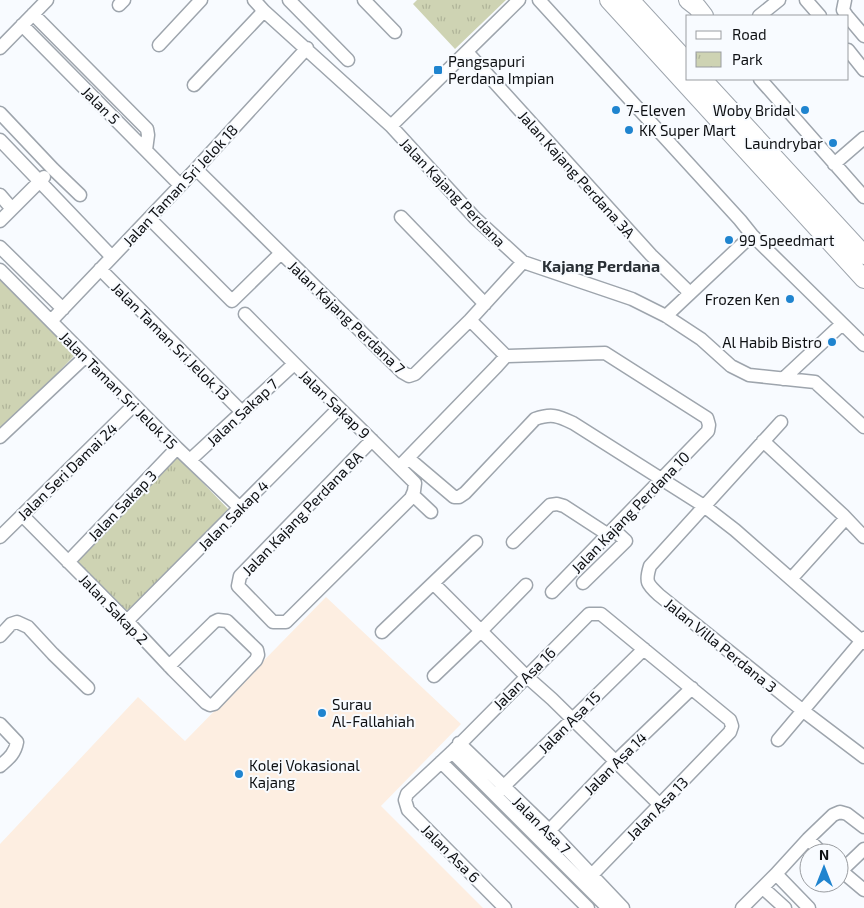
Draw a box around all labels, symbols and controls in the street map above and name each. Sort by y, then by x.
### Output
legend [686,15,849,80]
text: Road [732,25,767,43]
text: Park [732,50,763,68]
place label: Pangsapuri Perdana Impian [448,52,554,87]
marker: Pangsapuri Perdana Impian [432,64,444,76]
street label: Jalan 5 [78,82,124,128]
place label: 7-Eleven [626,101,686,119]
place label: Woby Bridal [713,101,796,119]
marker: 7-Eleven [610,104,622,116]
marker: Woby Bridal [799,104,811,116]
street label: Jalan Kajang Perdana 3A [514,107,639,243]
street label: Jalan Taman Sri Jelok 18 [119,120,241,250]
place label: KK Super Mart [639,121,736,139]
marker: KK Super Mart [623,124,635,136]
street label: Jalan Kajang Perdana [396,134,510,251]
place label: Laundrybar [744,134,823,152]
marker: Laundrybar [827,137,839,149]
place label: 99 Speedmart [739,231,835,249]
marker: 99 Speedmart [723,234,735,246]
district label: Kajang Perdana [542,256,660,275]
street label: Jalan Kajang Perdana 7 [284,257,409,378]
street label: Jalan Taman Sri Jelok 13 [108,278,234,404]
place label: Frozen Ken [705,290,780,308]
marker: Frozen Ken [784,293,796,305]
street label: Jalan Taman Sri Jelok 15 [56,327,182,453]
place label: Al Habib Bistro [722,333,822,351]
marker: Al Habib Bistro [826,336,838,348]
street label: Jalan Sakap 9 [296,366,374,442]
street label: Jalan Sakap 7 [203,374,281,449]
street label: Jalan Seri Damai 24 [13,419,121,523]
street label: Jalan Kajang Perdana 8A [238,447,367,580]
street label: Jalan Kajang Perdana 10 [567,447,694,577]
street label: Jalan Sakap 3 [84,466,160,544]
street label: Jalan Sakap 4 [194,476,272,554]
street label: Jalan Sakap 2 [76,570,152,648]
street label: Jalan Villa Perdana 3 [661,594,781,696]
street label: Jalan Asa 16 [489,643,559,713]
street label: Jalan Asa 15 [534,687,604,757]
place label: Surau Al-Fallahiah [332,695,415,730]
marker: Surau Al-Fallahiah [316,707,328,719]
street label: Jalan Asa 14 [580,728,650,798]
place label: Kolej Vokasional Kajang [249,756,360,792]
marker: Kolej Vokasional Kajang [233,768,245,780]
street label: Jalan Asa 13 [623,773,691,843]
street label: Jalan Asa 7 [509,792,575,858]
street label: Jalan Asa 6 [418,820,484,886]
north arrow [799,843,849,893]
text: N [819,846,829,863]

